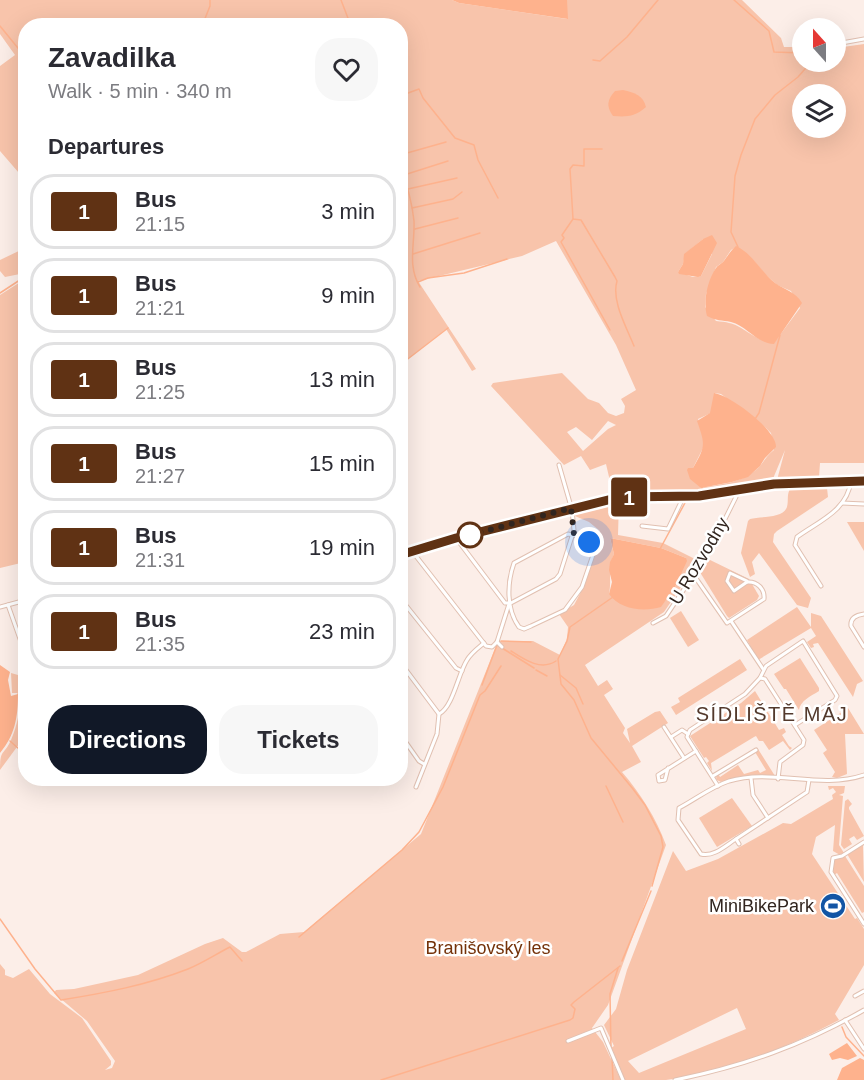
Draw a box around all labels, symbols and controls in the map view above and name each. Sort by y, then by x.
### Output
north arrow [792,18,846,72]
map controls [792,18,846,138]
button: heart [315,38,378,101]
text: Zavadilka [48,42,176,73]
text: Walk · 5 min · 340 m [48,80,232,102]
button: layers [792,84,846,138]
text: Departures [48,134,164,159]
text: Bus [135,187,177,212]
text: 3 min [321,199,375,224]
text: 1 [78,200,90,223]
text: 21:15 [135,213,185,235]
text: Bus [135,271,177,296]
text: 9 min [321,283,375,308]
text: 1 [78,284,90,307]
text: 21:21 [135,297,185,319]
text: Bus [135,355,177,380]
text: 13 min [309,367,375,392]
text: 1 [78,368,90,391]
text: 21:25 [135,381,185,403]
text: Bus [135,439,177,464]
text: 15 min [309,451,375,476]
text: 1 [78,452,90,475]
text: 21:27 [135,465,185,487]
line badge: 1 [610,478,648,516]
text: 1 [623,486,635,509]
street label: U Rozvodny [665,514,733,608]
unlabelled marker [457,522,483,548]
text: Bus [135,523,177,548]
your location [574,527,604,557]
text: 19 min [309,535,375,560]
text: 1 [78,536,90,559]
text: 21:31 [135,549,185,571]
text: Bus [135,607,177,632]
text: 23 min [309,619,375,644]
text: 1 [78,620,90,643]
text: 21:35 [135,633,185,655]
district label: SÍDLIŠTĚ MÁJ [696,703,848,725]
button: Directions [48,705,207,774]
button: Tickets [219,705,378,774]
sports icon: MiniBikePark [818,891,848,921]
place label: MiniBikePark [709,896,815,916]
park label: Branišovský les [425,938,551,958]

